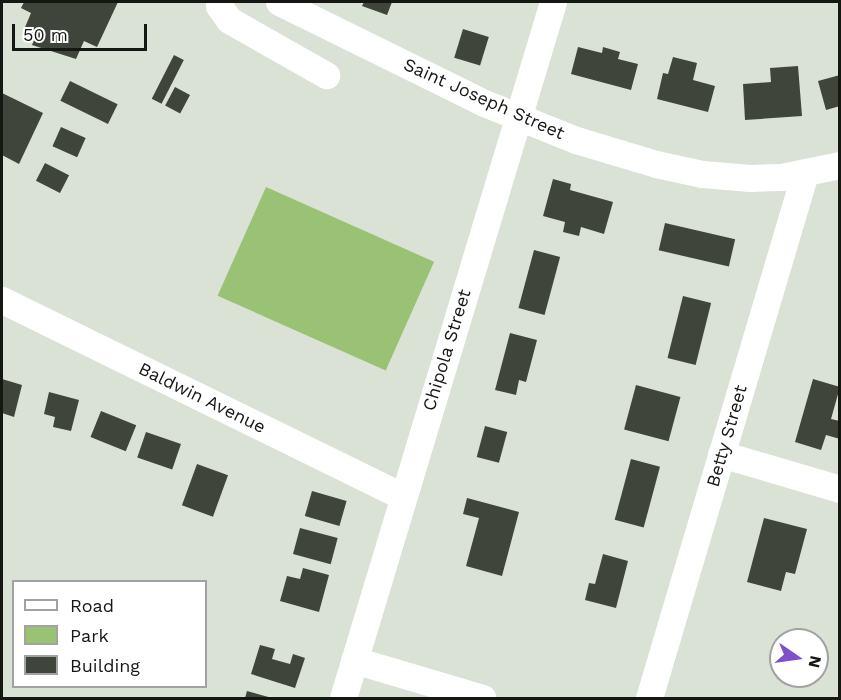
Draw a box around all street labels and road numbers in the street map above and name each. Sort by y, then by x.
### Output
street label: Saint Joseph Street [400,54,568,144]
street label: Chipola Street [418,286,476,414]
street label: Baldwin Avenue [135,358,269,438]
street label: Betty Street [702,382,752,490]

